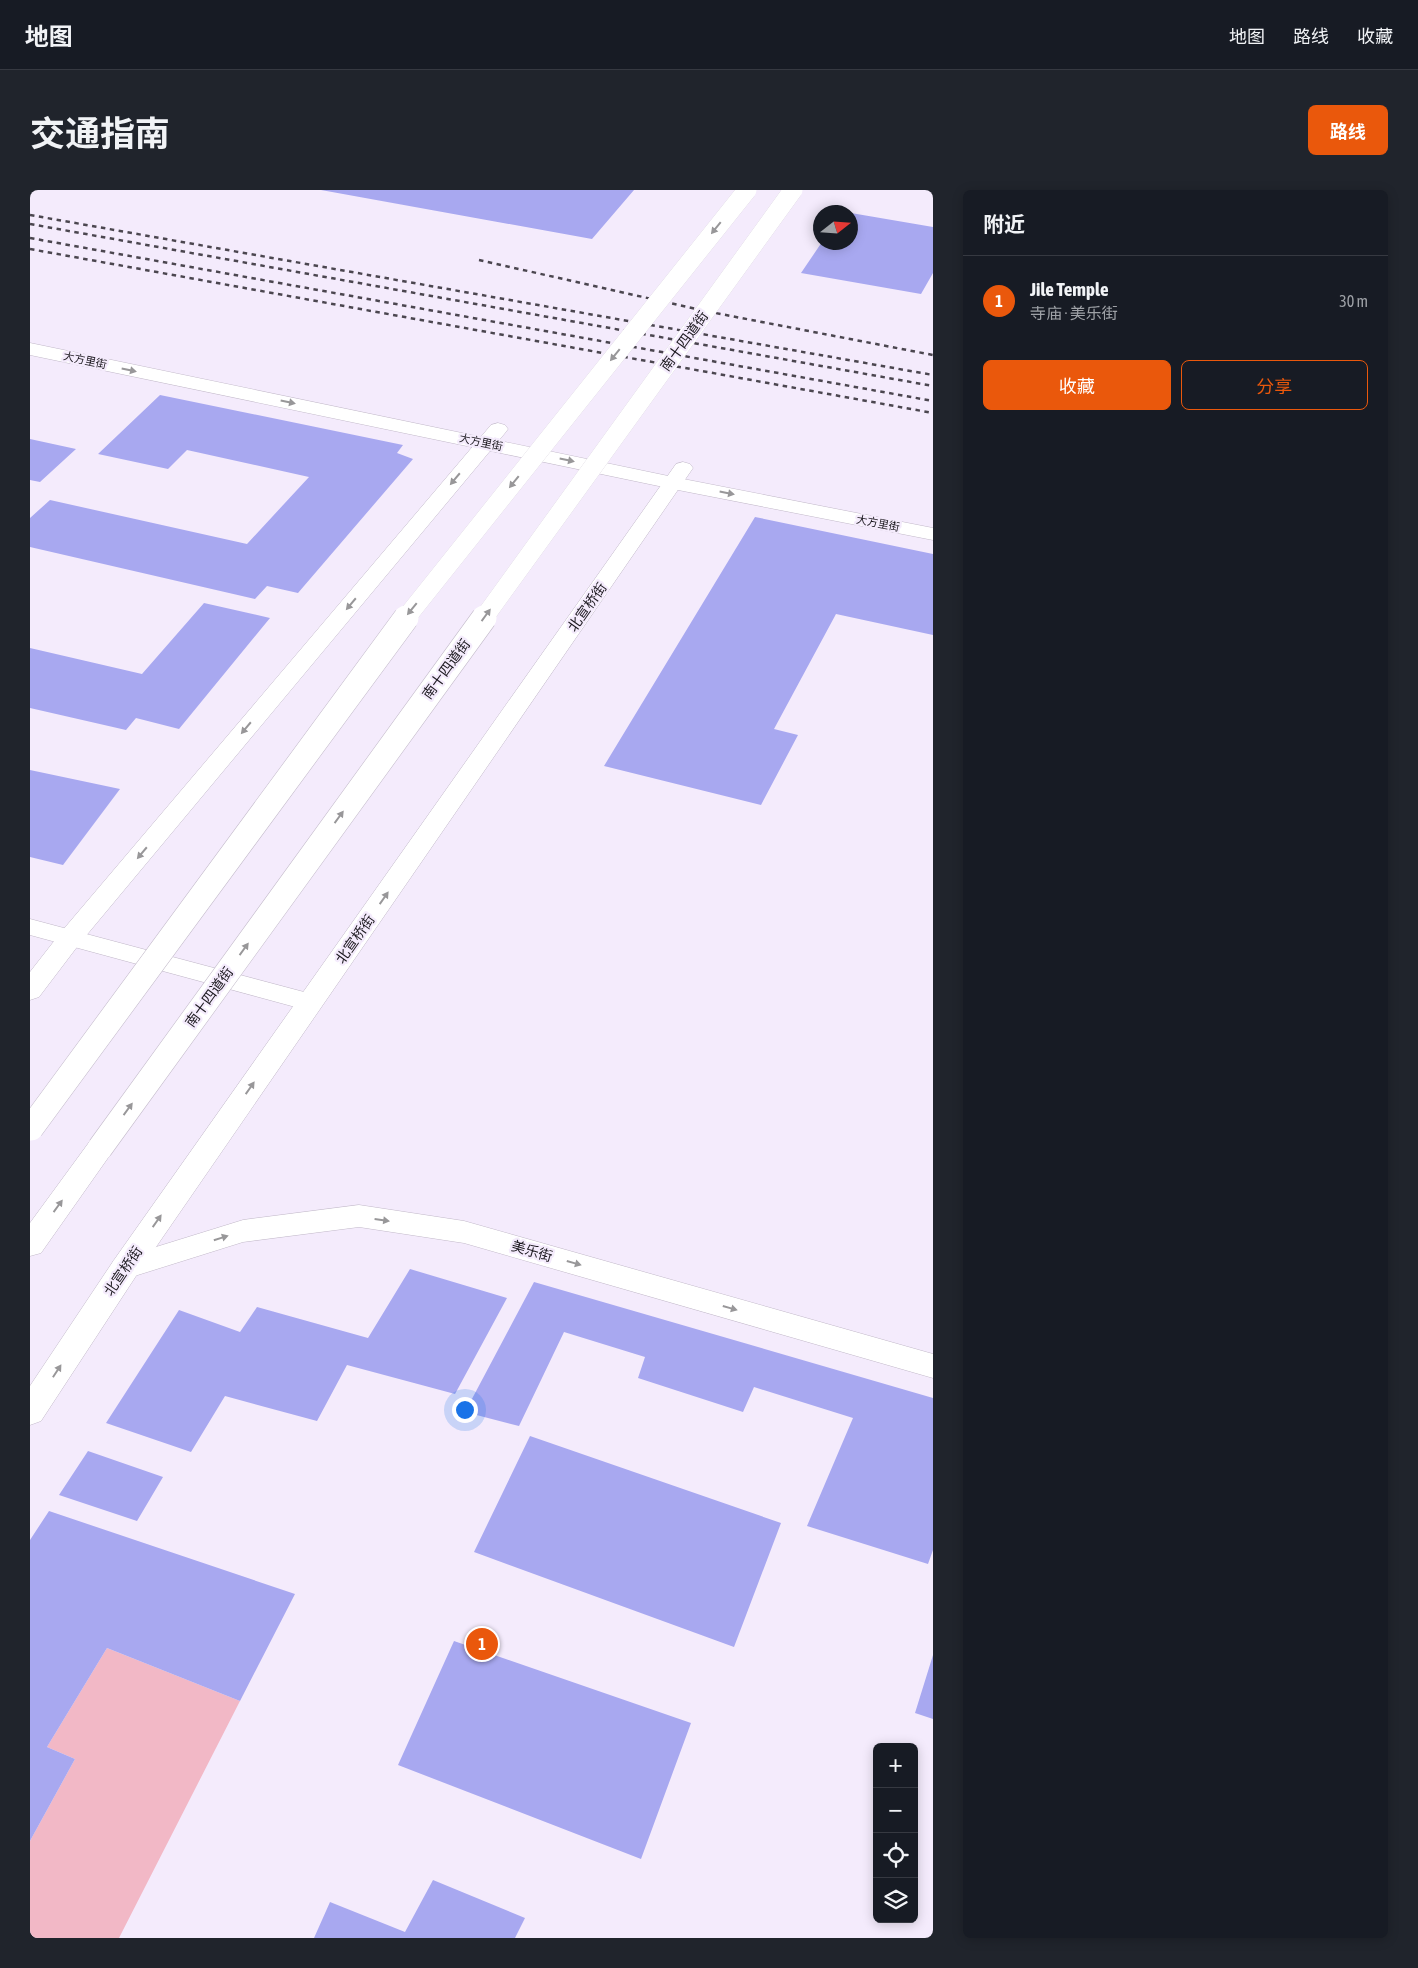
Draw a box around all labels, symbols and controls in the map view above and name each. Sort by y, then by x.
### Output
text: 地图 [25,23,73,50]
text: 地图 [1229,26,1265,47]
text: 路线 [1293,26,1329,47]
text: 收藏 [1357,26,1393,47]
button: 路线 [1308,105,1388,155]
text: 交通指南 [30,113,170,153]
north arrow [813,205,858,250]
text: 附近 [983,212,1025,236]
one-way arrow [711,221,722,234]
text: Jile Temple [1030,278,1109,300]
text: 1 [995,292,1003,310]
text: 30 m [1339,292,1368,310]
text: 寺庙 · 美乐街 [1030,304,1118,322]
street label: 南十四道街 [657,308,711,374]
one-way arrow [610,348,620,362]
street label: 大方里街 [62,350,108,370]
button: 收藏 [983,360,1171,410]
button: 分享 [1181,360,1368,410]
one-way arrow [122,366,138,374]
one-way arrow [281,399,297,407]
street label: 大方里街 [458,432,504,452]
one-way arrow [560,456,575,464]
one-way arrow [450,473,461,486]
one-way arrow [508,475,519,488]
one-way arrow [719,489,734,497]
street label: 大方里街 [855,513,901,533]
street label: 北宣桥街 [564,579,610,635]
one-way arrow [346,598,357,610]
one-way arrow [407,602,418,615]
one-way arrow [481,608,491,621]
street label: 南十四道街 [419,636,473,702]
one-way arrow [241,722,252,735]
one-way arrow [334,810,344,824]
one-way arrow [136,846,148,858]
one-way arrow [379,891,389,905]
street label: 北宣桥街 [332,911,378,967]
one-way arrow [239,942,249,956]
street label: 南十四道街 [182,964,236,1030]
one-way arrow [245,1082,255,1095]
one-way arrow [123,1102,133,1116]
one-way arrow [53,1200,64,1213]
one-way arrow [152,1215,162,1228]
one-way arrow [374,1216,390,1224]
one-way arrow [214,1233,229,1241]
street label: 美乐街 [510,1238,554,1264]
street label: 北宣桥街 [101,1243,145,1299]
one-way arrow [566,1260,581,1268]
one-way arrow [722,1304,738,1312]
one-way arrow [52,1364,62,1378]
your location [452,1397,478,1423]
pin: 1 [466,1625,498,1663]
map controls [873,1743,918,1923]
button: + [873,1743,918,1788]
button: − [873,1788,918,1833]
button: locate [873,1833,918,1878]
button: layers [873,1878,918,1923]

